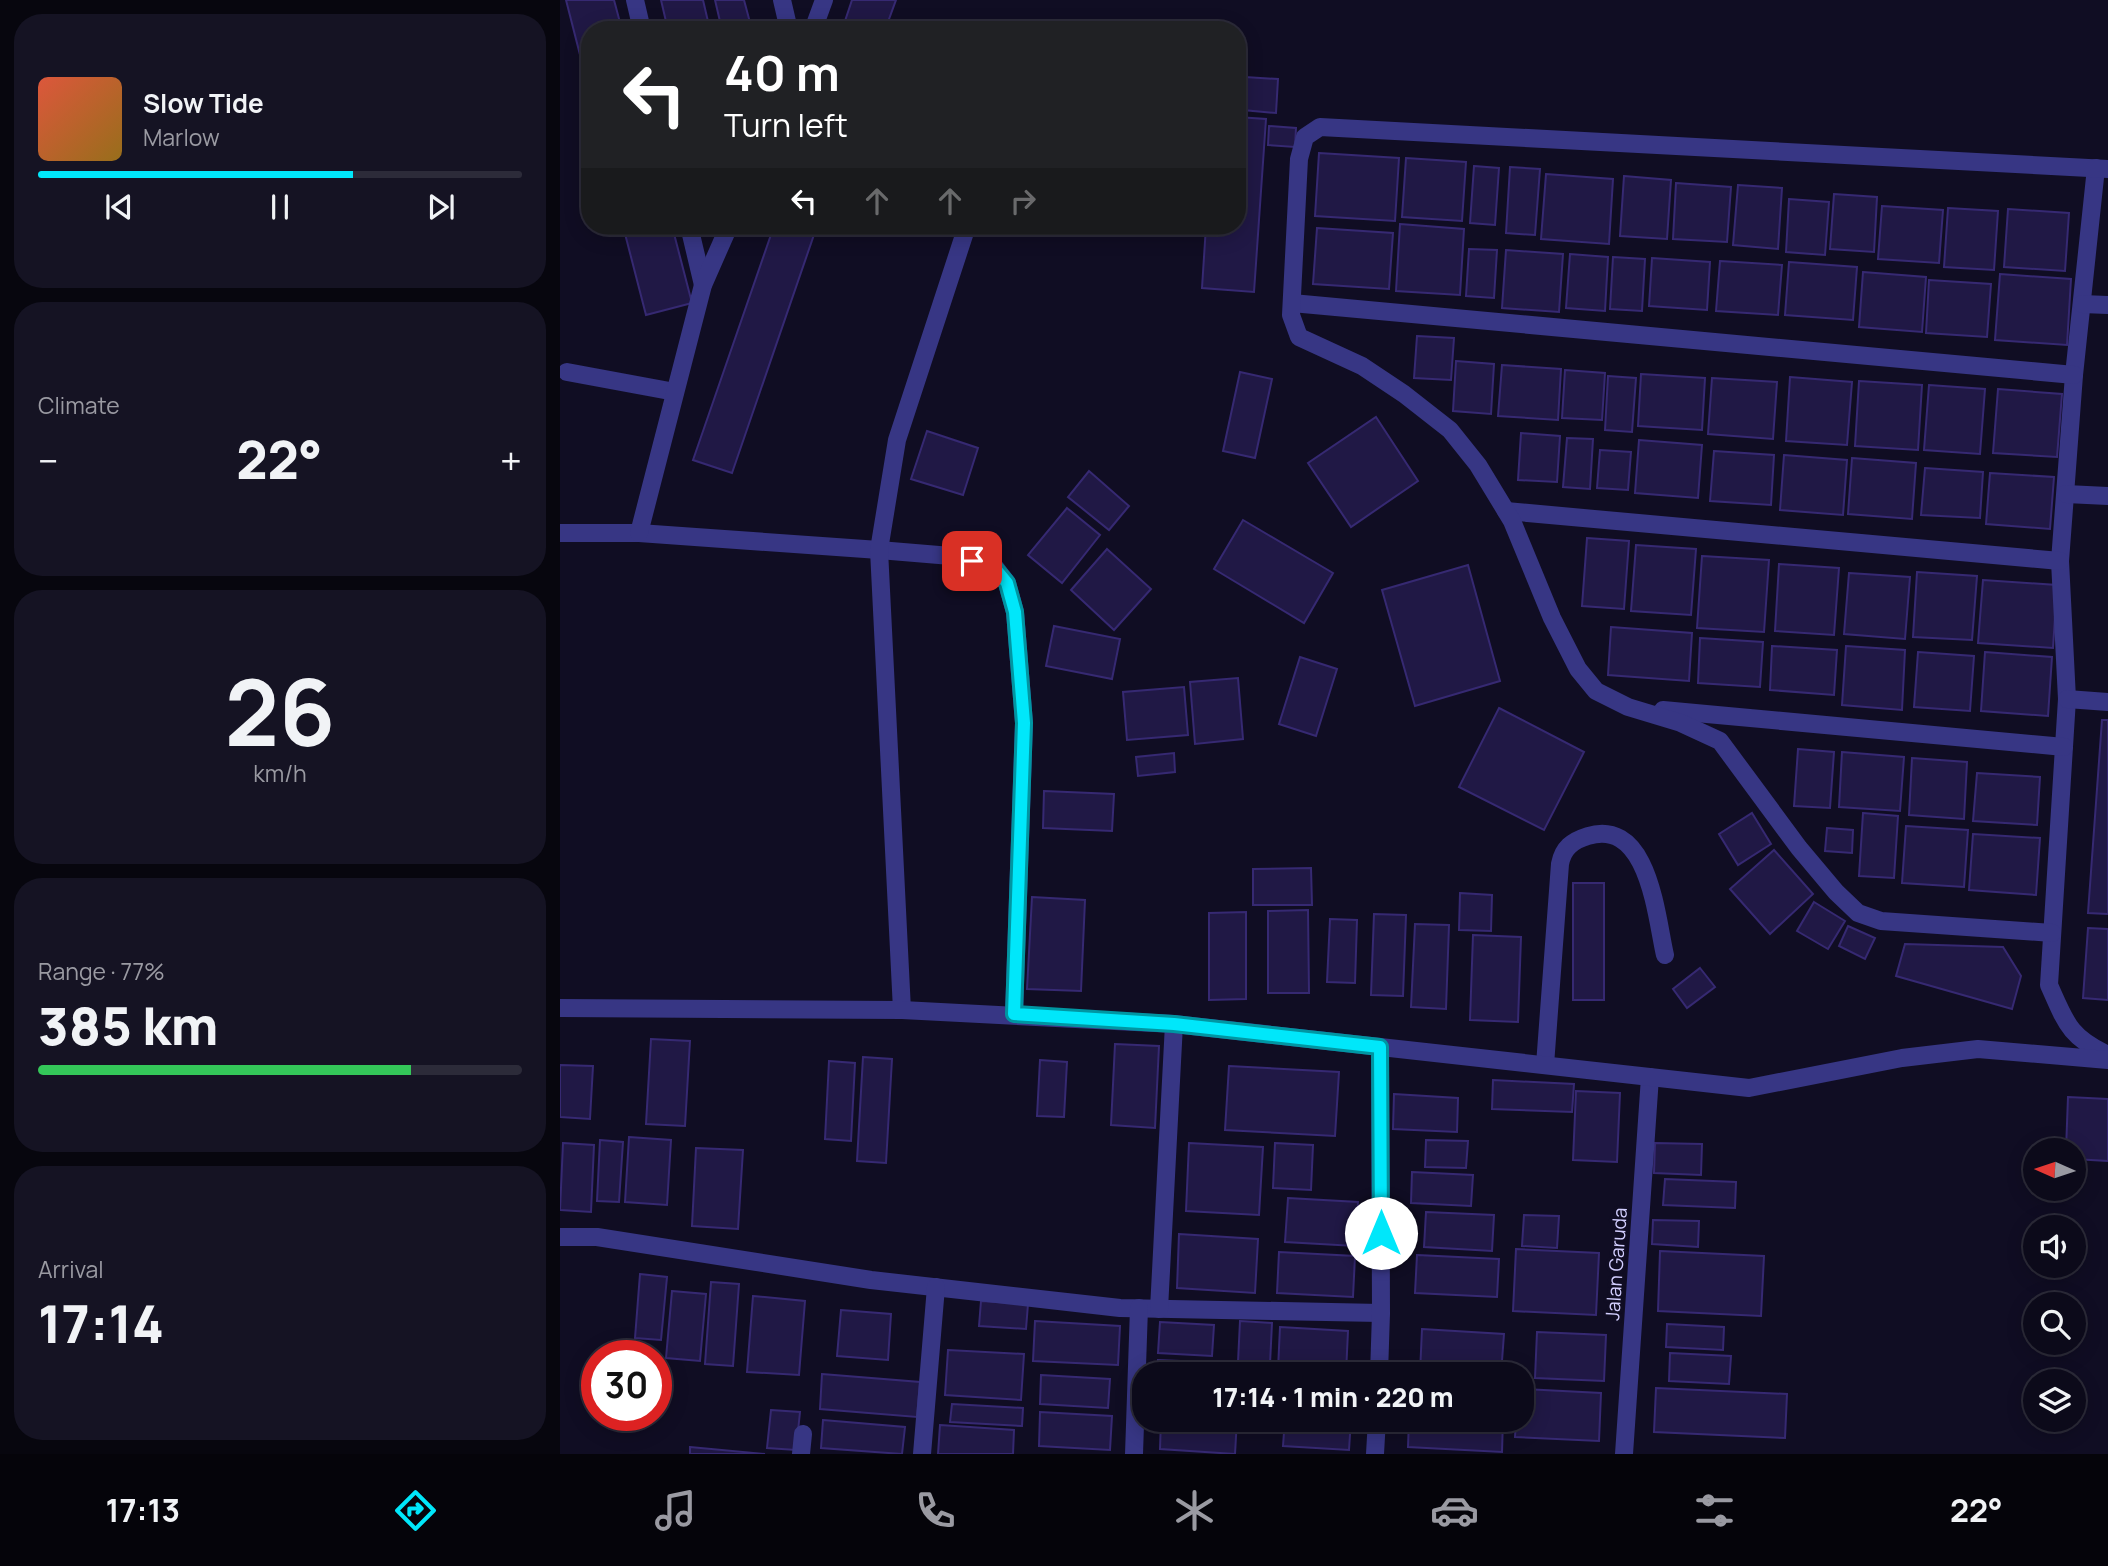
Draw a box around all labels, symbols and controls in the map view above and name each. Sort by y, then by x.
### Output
text: 40 m [724,39,840,106]
icon: left [609,49,700,140]
text: Slow Tide [143,85,264,121]
text: Turn left [724,103,848,147]
text: Marlow [143,121,220,153]
icon: left [785,182,823,220]
icon: ahead [858,182,896,220]
icon: ahead [931,182,969,220]
icon: right [1004,182,1042,220]
icon: previous [100,188,138,226]
icon: pause [261,188,299,226]
icon: next [422,188,460,226]
text: Climate [38,389,120,421]
text: 22° [236,424,322,495]
text: − [38,434,59,486]
text: + [500,434,522,486]
pin [942,531,1002,591]
icon: arrive [953,542,991,580]
text: 26 [225,649,335,773]
text: km/h [253,757,307,789]
text: Range · 77% [38,955,165,987]
text: 385 km [38,990,219,1061]
north arrow [2023,1138,2086,1200]
map controls [2023,1138,2086,1432]
position arrow [1344,1196,1418,1270]
street label: Jalan Garuda [1599,1207,1633,1321]
button: sound [2023,1215,2086,1278]
text: Arrival [38,1253,104,1285]
text: 17:14 [38,1288,164,1359]
button: search [2023,1292,2086,1355]
speed limit sign: 30 [581,1340,672,1431]
button: layers [2023,1369,2086,1432]
text: 17:14 · 1 min · 220 m [1212,1379,1454,1415]
icon: directions [391,1486,440,1535]
icon: music [651,1486,700,1535]
icon: phone [911,1486,960,1535]
icon: climate [1170,1486,1219,1535]
icon: car [1430,1486,1479,1535]
icon: filters [1690,1486,1739,1535]
text: 17:13 [105,1488,180,1532]
text: 22° [1950,1488,2003,1532]

